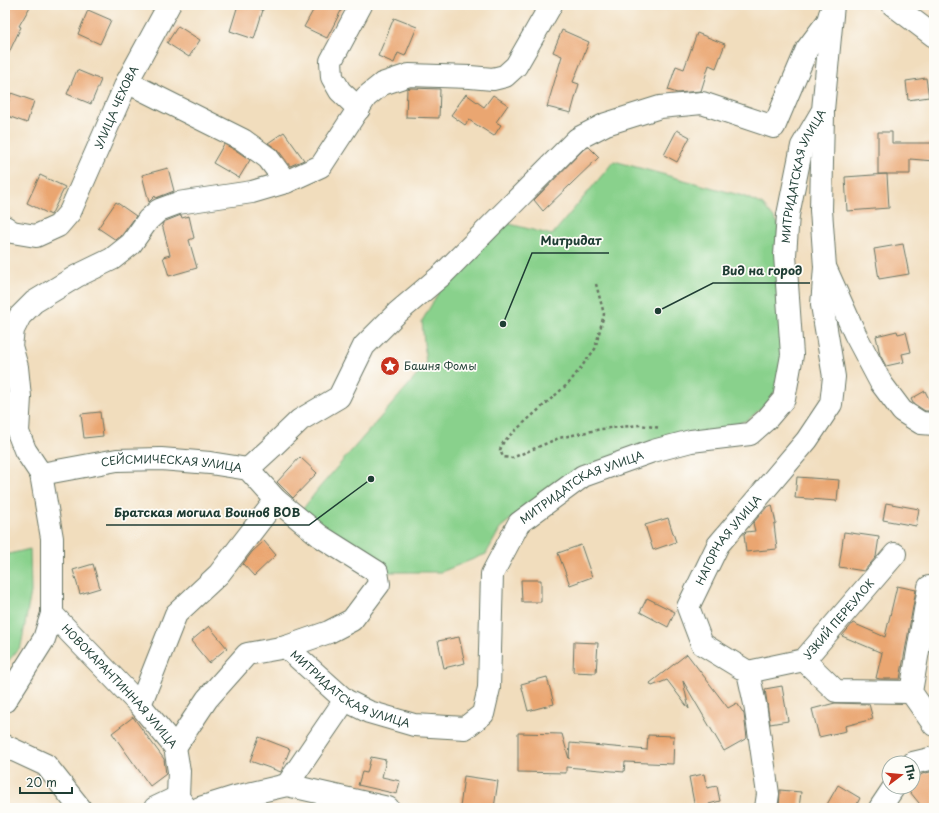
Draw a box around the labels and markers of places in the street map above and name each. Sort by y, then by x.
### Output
callout: Митридат [532,229,609,253]
callout: Вид на город [713,259,810,283]
place icon: Башня Фомы [379,355,401,377]
place label: Башня Фомы [404,357,477,374]
callout: Братская могила Воинов ВОВ [106,501,309,525]

